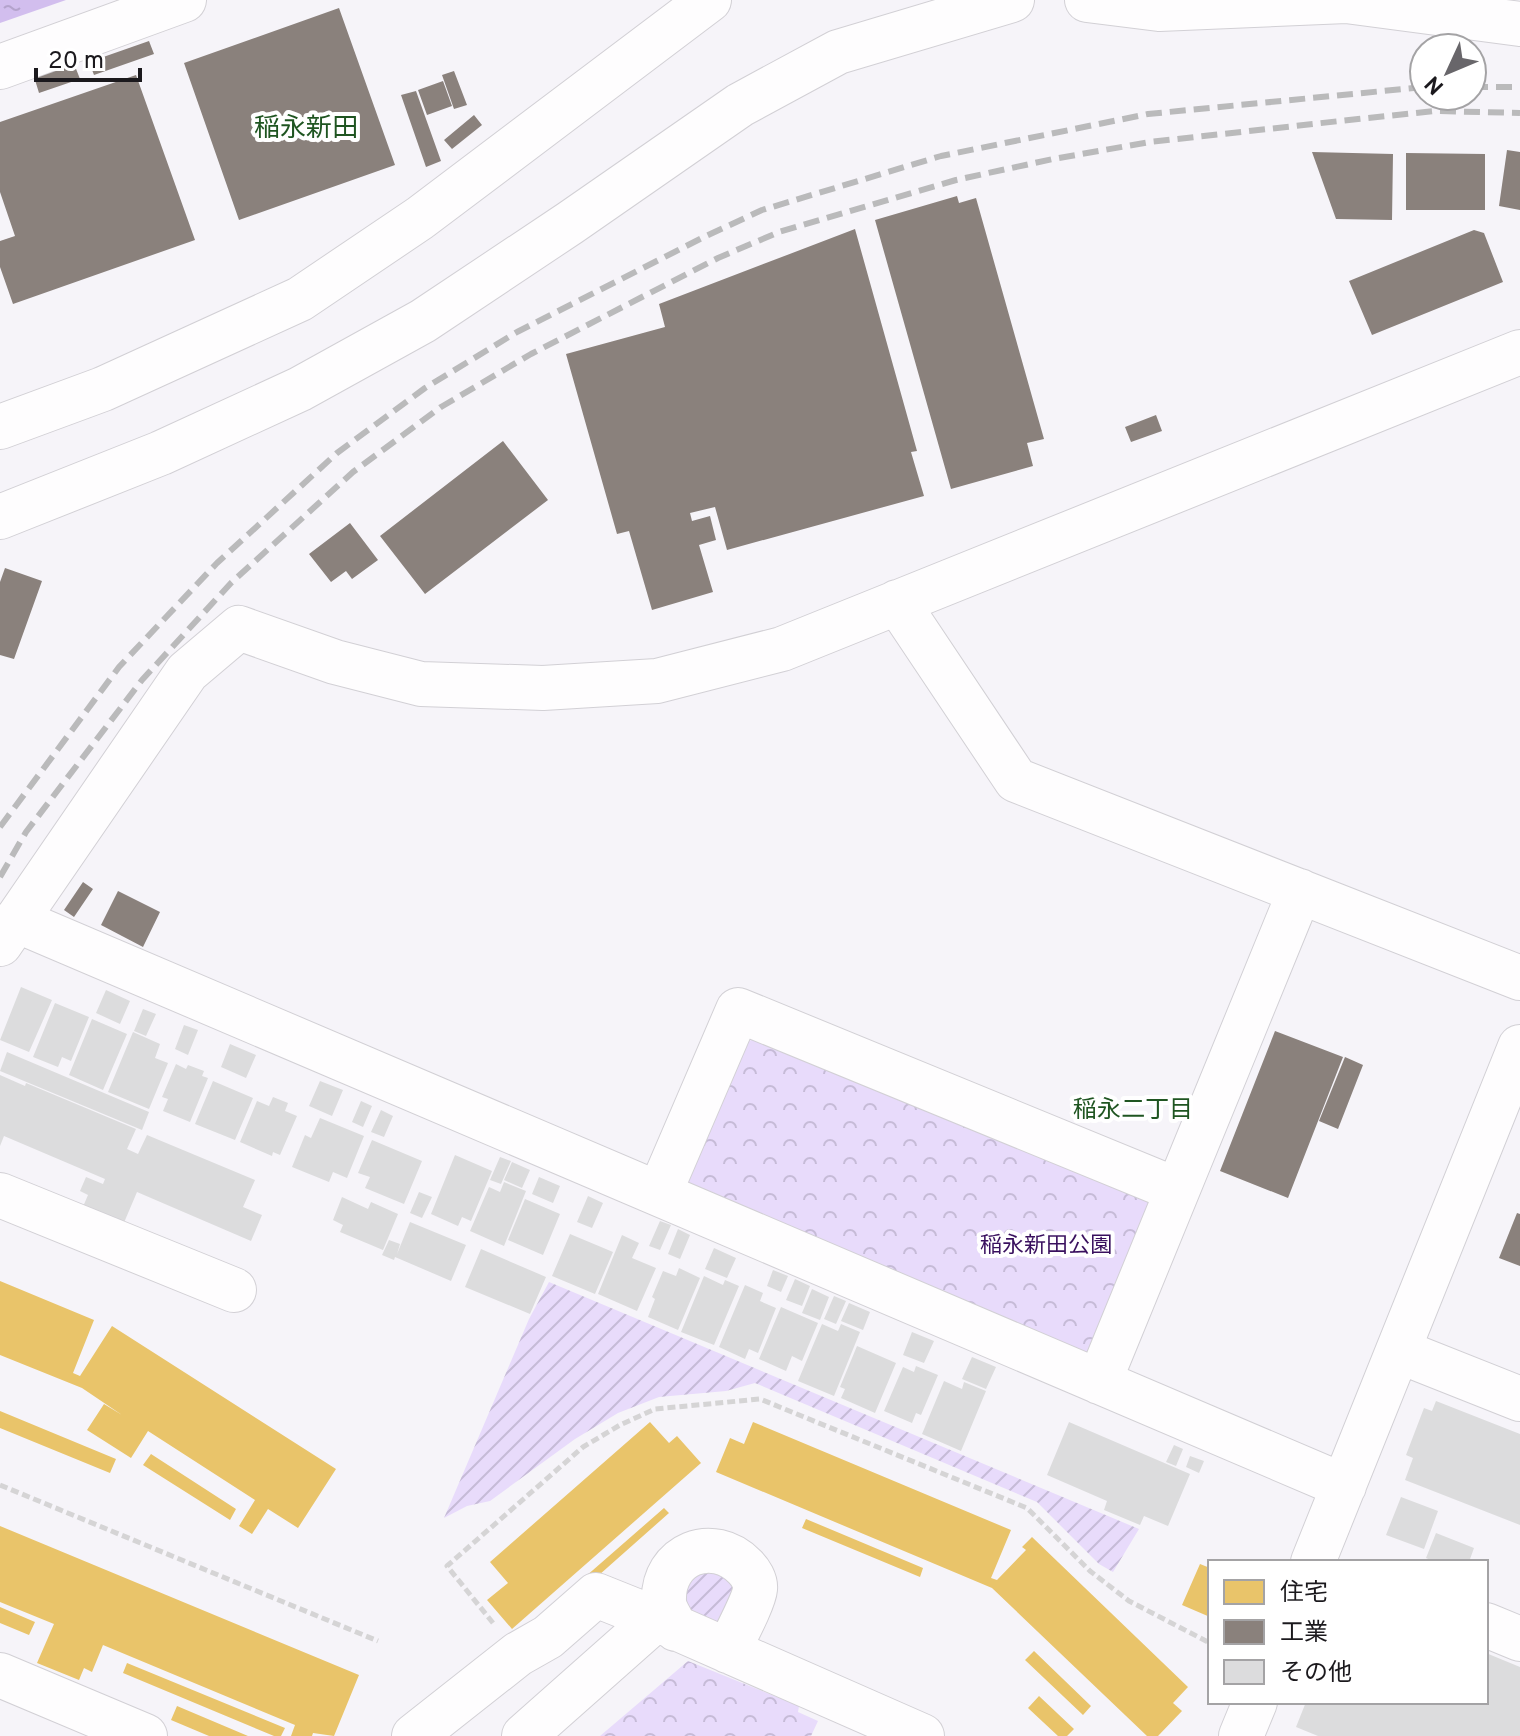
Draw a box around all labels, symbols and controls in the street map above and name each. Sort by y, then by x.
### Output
scale bar [36,32,140,82]
north arrow [1408,32,1488,112]
text: 20 m [48,47,104,77]
text: N [1420,69,1451,99]
district label: 稲永新田 [254,113,358,146]
district label: 稲永二丁目 [1073,1096,1193,1126]
park label: 稲永新田公園 [980,1233,1112,1260]
legend [1208,1560,1488,1704]
text: 住宅 [1280,1579,1328,1609]
text: 工業 [1280,1619,1328,1649]
text: その他 [1280,1659,1352,1689]

